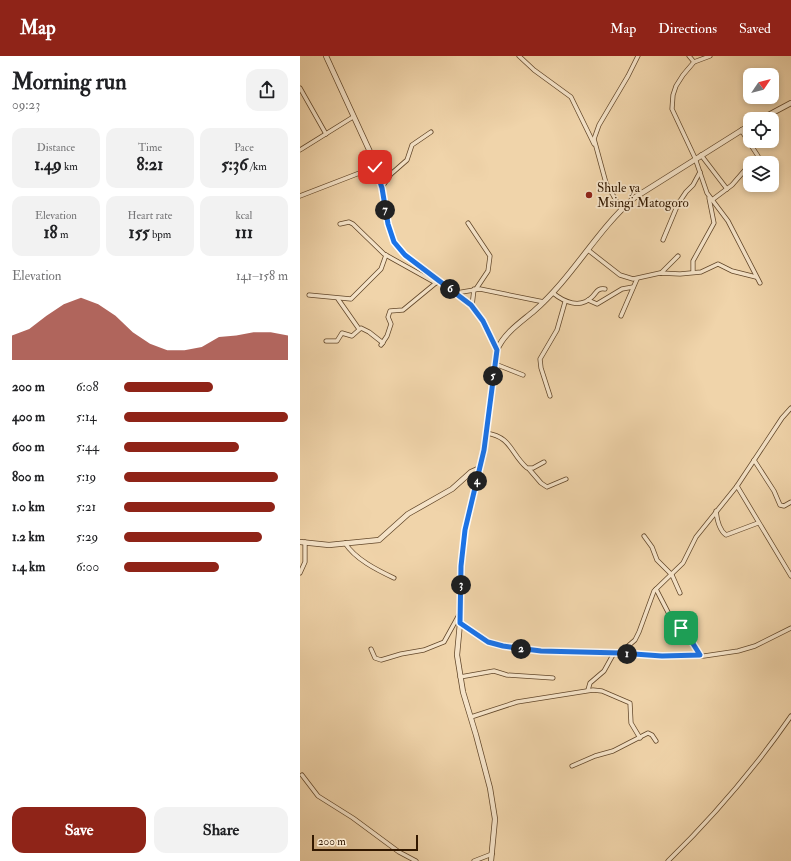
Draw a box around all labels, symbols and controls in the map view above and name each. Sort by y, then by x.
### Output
text: Map [20,16,56,40]
text: Map [610,20,636,37]
text: Directions [658,20,717,37]
text: Saved [739,20,771,37]
text: Morning run [12,68,127,96]
north arrow [743,68,779,104]
map controls [743,68,779,192]
button: share [246,69,288,111]
text: 09:23 [12,97,40,113]
button: locate [743,112,779,148]
text: Distance [37,141,75,154]
text: Time [138,141,162,154]
text: Pace [234,141,254,154]
pin [358,150,392,184]
text: 1.49 [34,154,62,175]
text: 8:21 [137,154,163,175]
text: 5:36 [221,154,248,175]
icon: check [364,156,386,178]
button: layers [743,156,779,192]
text: km [62,160,78,173]
text: /km [248,160,267,173]
place label: Shule ya Msingi Matogoro [597,180,689,211]
marker: Shule ya Msingi Matogoro [584,190,594,200]
pin: 7 [375,200,395,220]
text: 7 [382,203,388,216]
text: Elevation [35,209,77,222]
text: Heart rate [128,209,172,222]
text: kcal [236,209,252,222]
text: 18 [44,222,58,243]
text: 155 [129,222,150,243]
text: 111 [235,222,253,243]
text: m [58,228,68,241]
text: bpm [150,228,171,241]
text: Elevation [12,268,62,284]
text: 141–158 m [236,268,288,284]
pin: 6 [440,279,460,299]
text: 6 [447,282,453,295]
pin: 5 [483,366,503,386]
text: 5 [491,369,495,382]
text: 200 m [12,379,45,395]
text: 6:08 [76,379,99,395]
text: 400 m [12,409,45,425]
text: 5:14 [76,409,97,425]
text: 600 m [12,439,45,455]
text: 5:44 [76,439,99,455]
text: 800 m [12,469,44,485]
text: 5:19 [76,469,96,485]
pin: 4 [467,471,487,491]
text: 4 [474,474,480,487]
text: 1.0 km [12,499,45,515]
text: 5:21 [76,499,96,515]
text: 1.2 km [12,529,45,545]
text: 5:29 [76,529,98,545]
text: 1.4 km [12,559,45,575]
text: 6:00 [76,559,99,575]
pin: 3 [451,575,471,595]
text: 3 [459,578,463,591]
pin [664,611,698,645]
icon: arrive [670,617,692,639]
pin: 2 [511,639,531,659]
text: 2 [518,642,524,655]
pin: 1 [617,644,637,664]
text: 1 [625,647,629,660]
button: Save [12,807,146,853]
button: Share [154,807,288,853]
scale bar [312,833,418,852]
text: 200 m [318,835,346,848]

